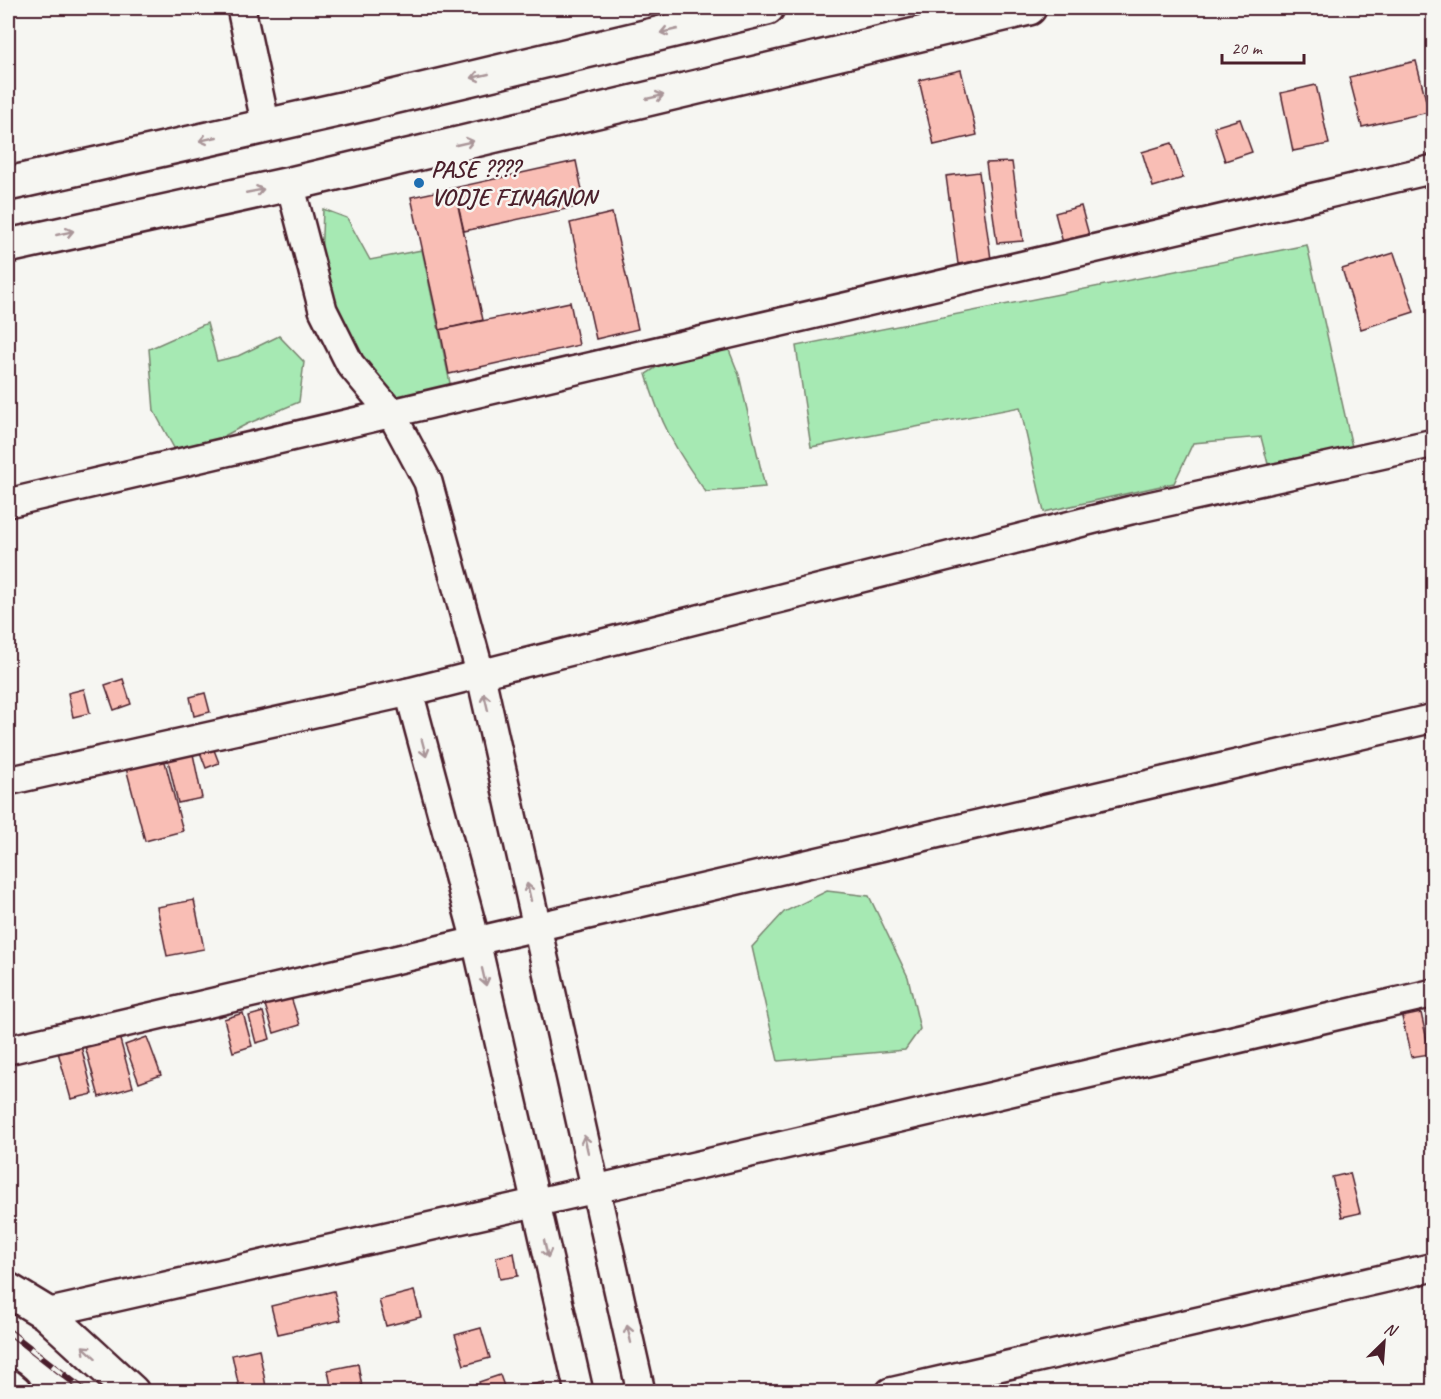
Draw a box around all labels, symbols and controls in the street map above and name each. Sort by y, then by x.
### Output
one-way arrow [660,25,679,37]
scale bar [1222,27,1304,65]
text: 20 m [1231,37,1264,59]
one-way arrow [471,71,490,83]
one-way arrow [645,91,664,103]
one-way arrow [199,134,218,146]
one-way arrow [456,136,475,148]
place label: PASE ???? VODJE FINAGNON [431,154,600,212]
marker: PASE ???? VODJE FINAGNON [412,176,426,190]
one-way arrow [245,185,264,196]
one-way arrow [55,227,74,239]
one-way arrow [480,693,492,712]
one-way arrow [419,738,430,757]
one-way arrow [523,883,535,902]
one-way arrow [479,967,491,986]
one-way arrow [580,1135,591,1154]
one-way arrow [541,1239,552,1259]
north arrow [1354,1312,1414,1372]
text: N [1381,1318,1401,1342]
one-way arrow [622,1325,634,1344]
one-way arrow [82,1345,97,1359]

